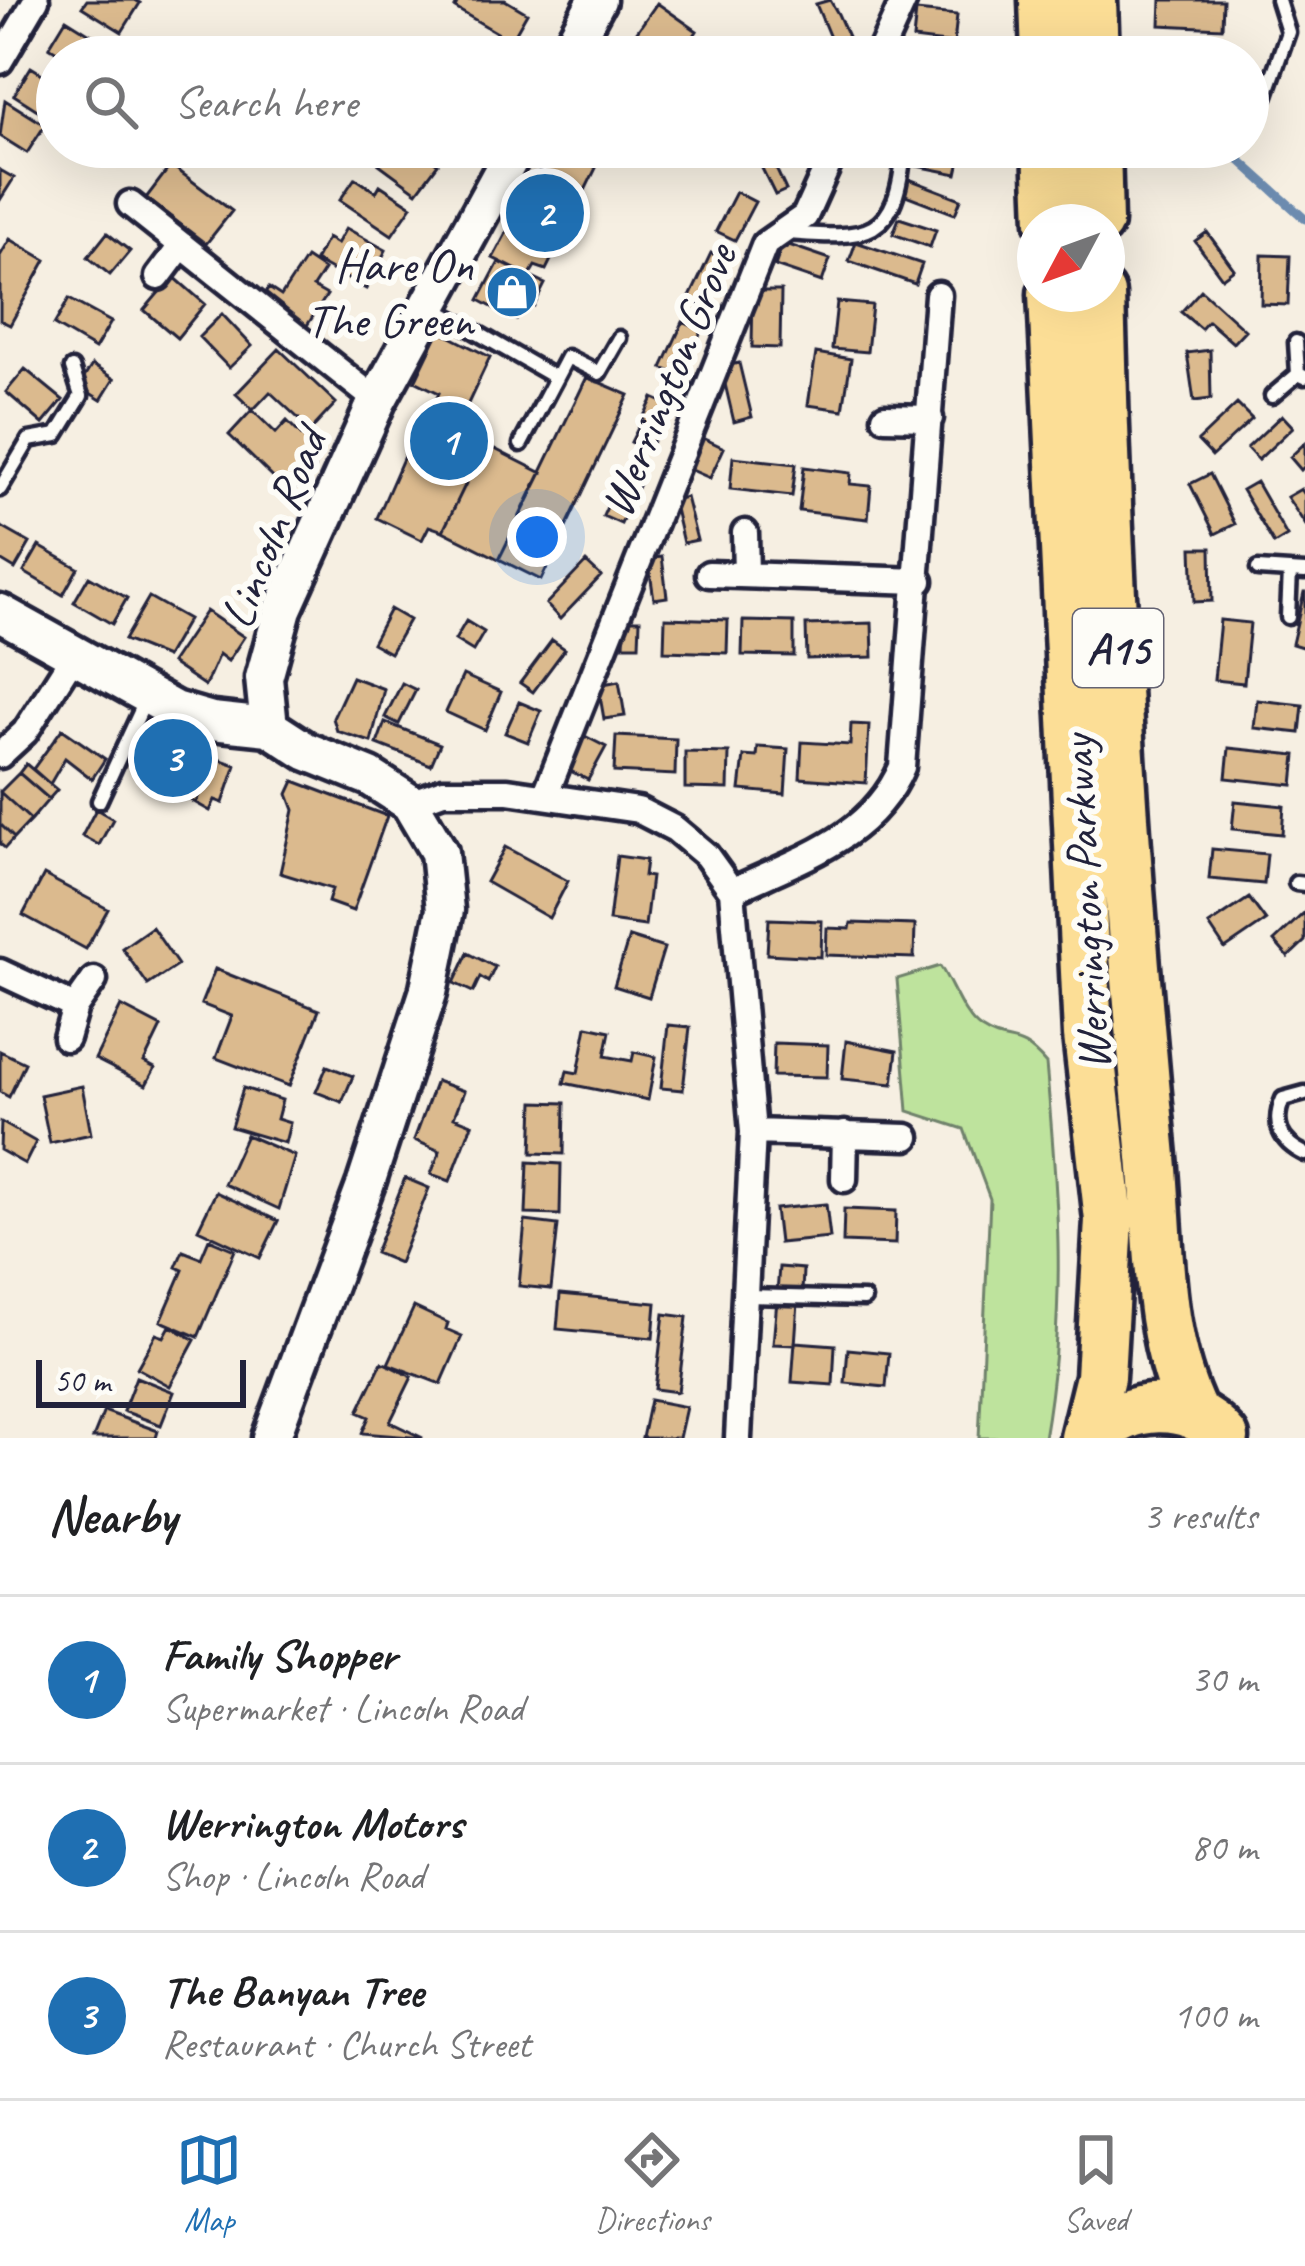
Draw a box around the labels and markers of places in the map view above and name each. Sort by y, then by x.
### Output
pin: 2 [506,168,584,258]
place label: Hare On The Green [307,235,475,350]
shop icon: Hare On The Green [484,264,540,320]
pin: 1 [410,396,488,486]
pin: 3 [134,713,212,803]

